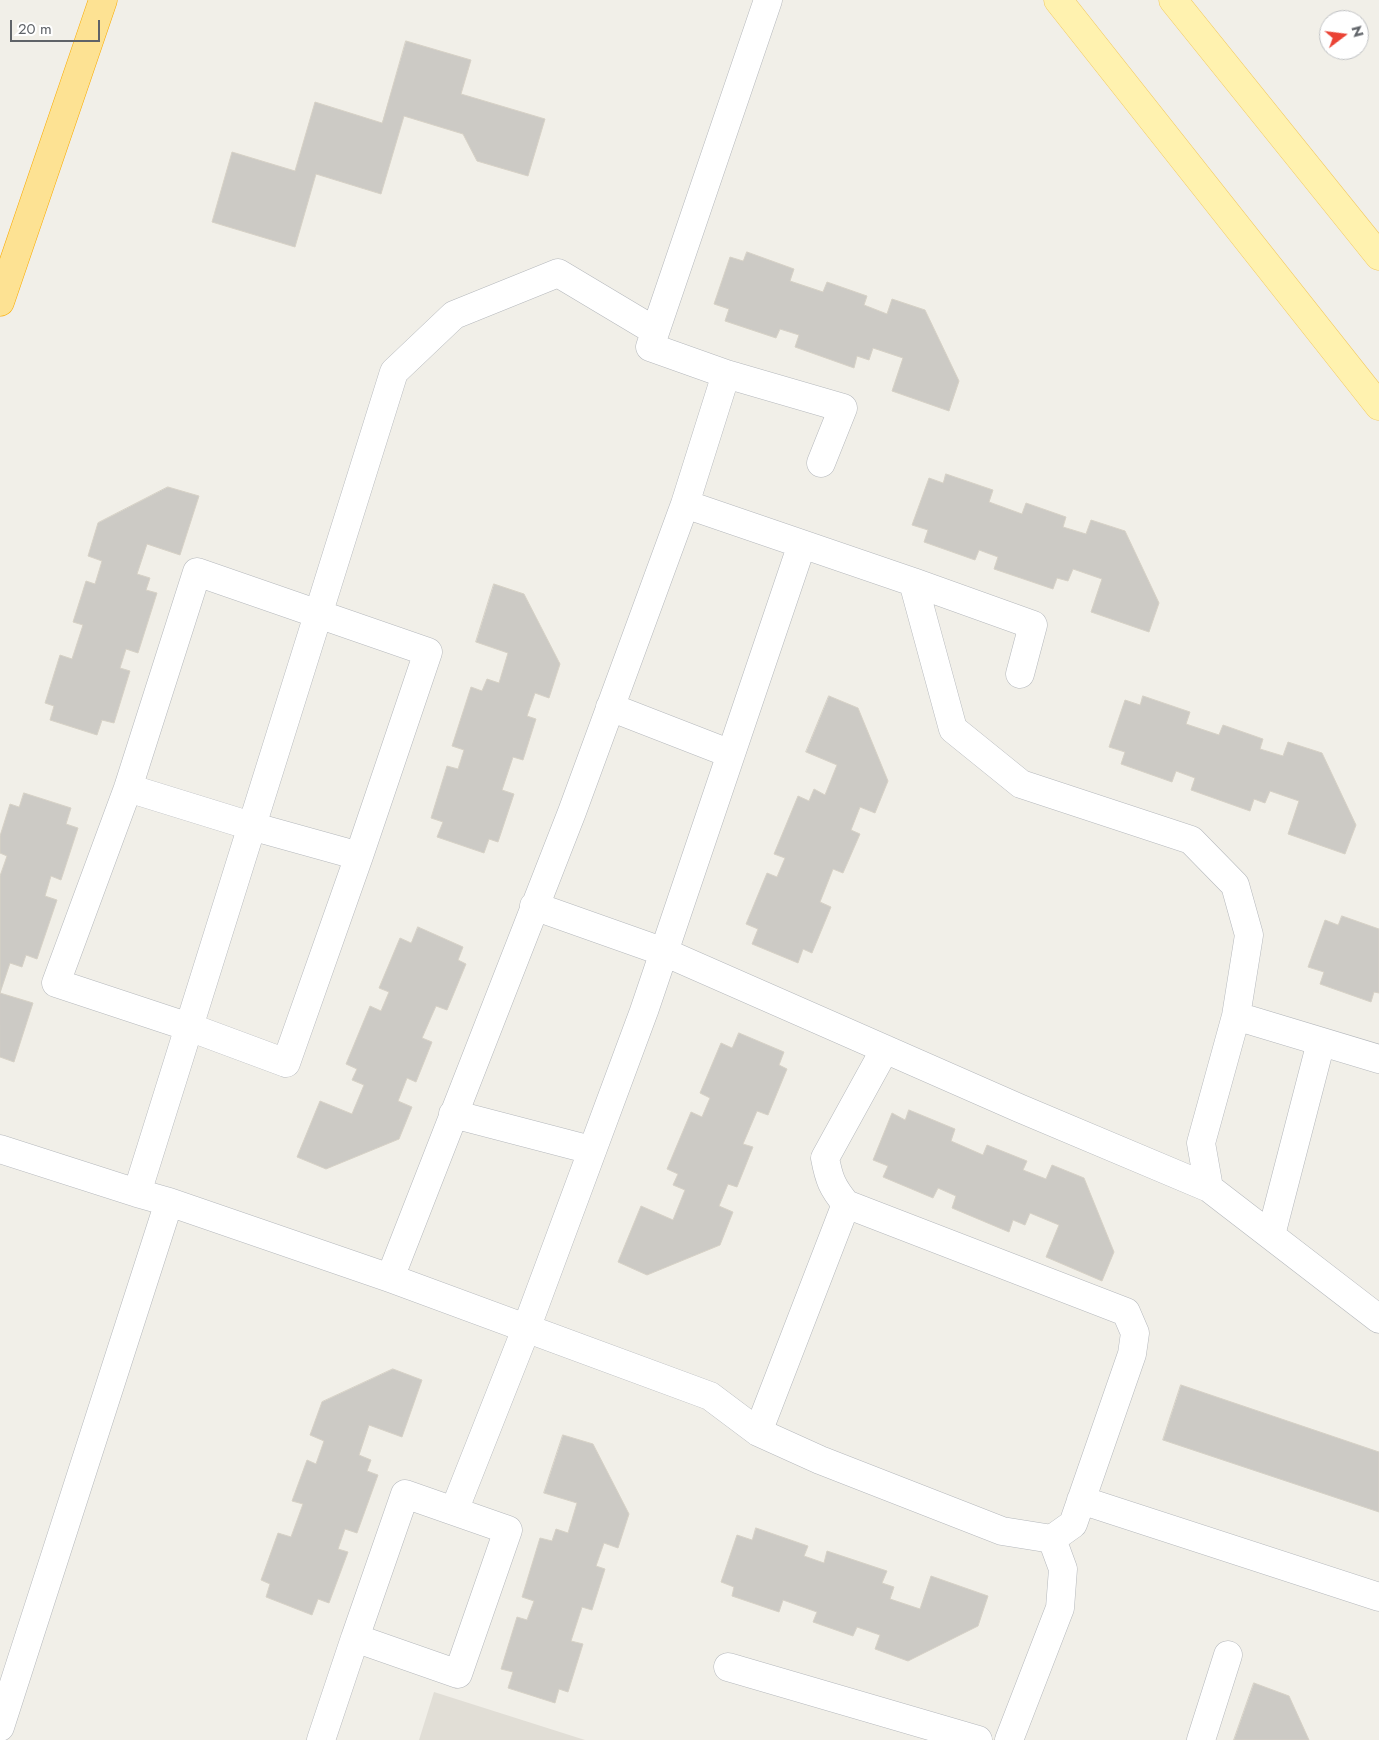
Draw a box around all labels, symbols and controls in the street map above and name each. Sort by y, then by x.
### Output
scale bar [12,10,102,42]
north arrow [1319,10,1369,60]
text: 20 m [18,18,52,40]
text: N [1346,23,1369,39]

